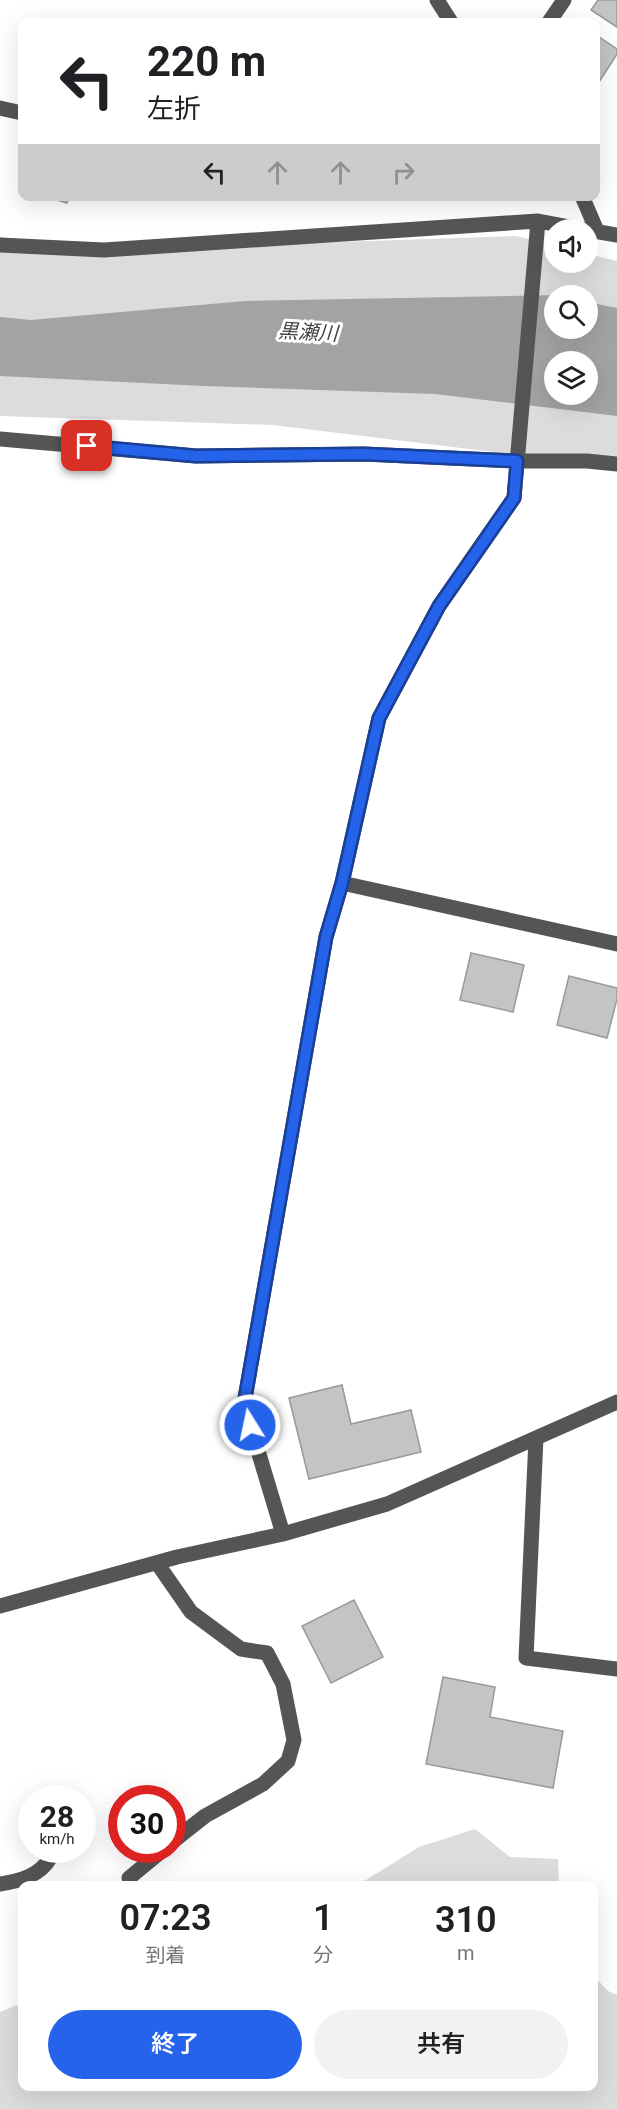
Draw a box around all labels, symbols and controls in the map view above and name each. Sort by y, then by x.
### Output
text: 220 m [147,37,266,86]
icon: left [48,42,126,120]
text: 左折 [147,93,201,125]
icon: left [198,156,231,189]
icon: ahead [261,156,294,189]
icon: ahead [324,156,357,189]
icon: right [387,156,420,189]
map controls [544,219,598,405]
button: sound [544,219,598,273]
button: search [544,285,598,339]
water label: 黒瀬川 [277,318,341,346]
button: layers [544,351,598,405]
pin [61,420,112,471]
icon: arrive [70,429,103,462]
position arrow [218,1393,282,1457]
speed limit sign: 30 [108,1785,186,1863]
text: 28 [40,1799,74,1834]
text: km/h [39,1830,75,1848]
text: 07:23 [119,1897,211,1939]
text: 1 [313,1897,333,1939]
text: 310 [435,1899,497,1941]
text: m [457,1941,475,1965]
text: 到着 [145,1943,185,1967]
text: 分 [313,1943,333,1967]
button: 終了 [48,2010,302,2079]
button: 共有 [314,2010,568,2079]

